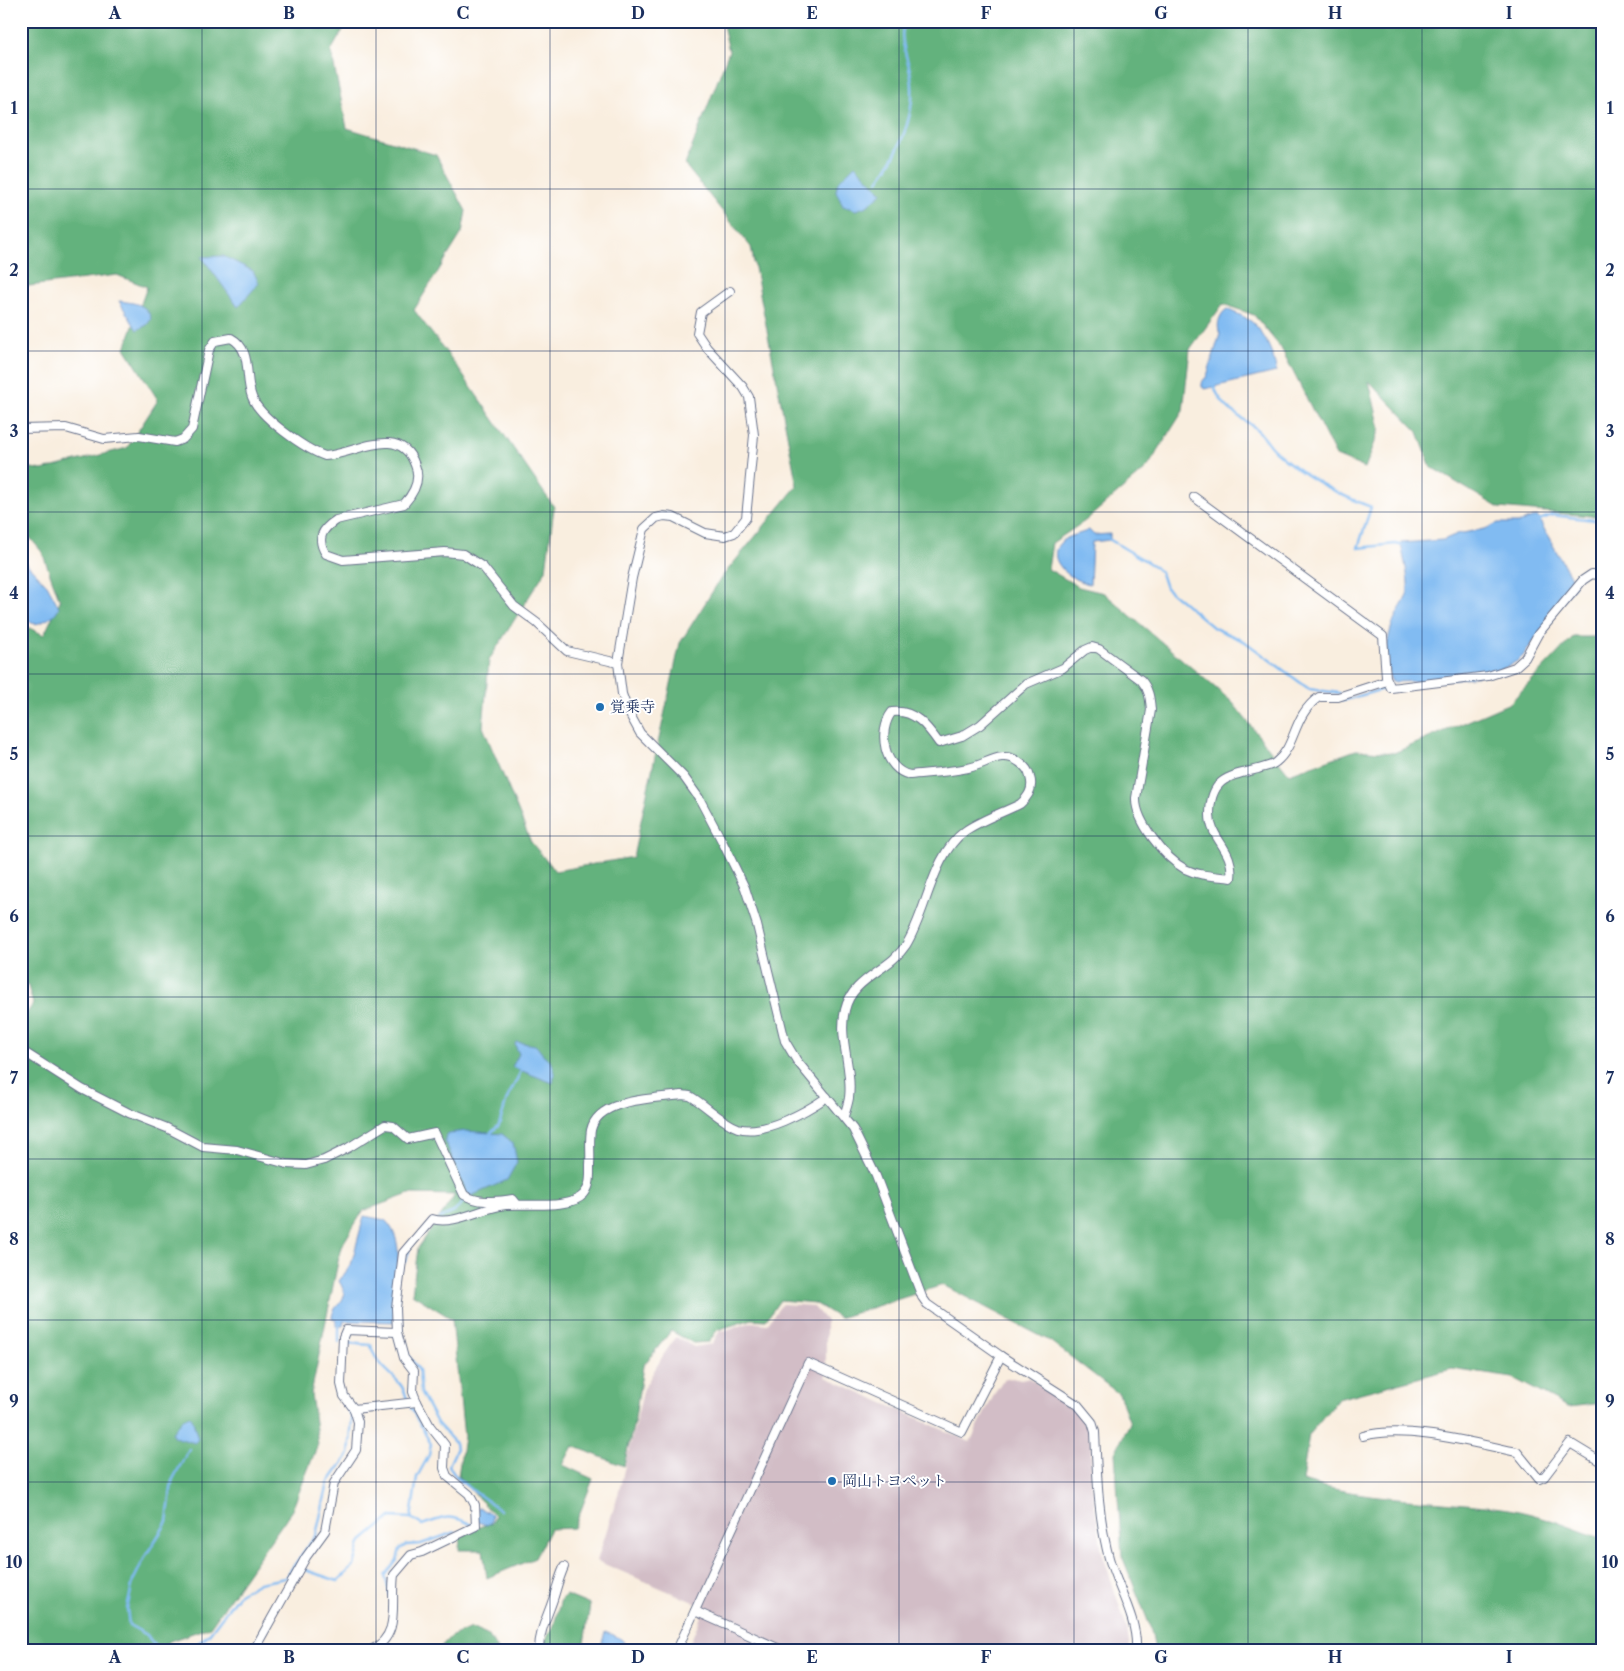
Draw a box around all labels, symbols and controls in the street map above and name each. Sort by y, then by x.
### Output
text: A [108,3,122,23]
text: B [283,3,295,23]
text: C [457,3,469,23]
text: D [631,3,645,23]
text: E [806,3,818,23]
text: F [981,3,992,23]
text: G [1154,3,1168,23]
text: H [1328,3,1342,23]
text: I [1506,3,1513,23]
text: 1 [10,98,18,118]
text: 1 [1606,98,1614,118]
text: 2 [9,260,19,280]
text: 2 [1605,260,1615,280]
text: 3 [9,421,19,441]
text: 3 [1605,421,1615,441]
text: 4 [9,583,19,603]
text: 4 [1605,583,1615,603]
place label: 覚乗寺 [610,697,655,716]
marker: 覚乗寺 [594,701,606,713]
text: 5 [10,744,19,764]
text: 5 [1606,744,1615,764]
text: 6 [9,906,19,926]
text: 6 [1605,906,1615,926]
text: 7 [10,1068,19,1088]
text: 7 [1606,1068,1615,1088]
text: 8 [9,1229,19,1249]
text: 8 [1605,1229,1615,1249]
text: 9 [9,1391,19,1411]
text: 9 [1605,1391,1615,1411]
place label: 岡山トヨペット [842,1471,947,1490]
marker: 岡山トヨペット [826,1475,838,1487]
text: 10 [5,1552,23,1572]
text: 10 [1601,1552,1619,1572]
text: A [108,1647,122,1667]
text: B [283,1647,295,1667]
text: C [457,1647,469,1667]
text: D [631,1647,645,1667]
text: E [806,1647,818,1667]
text: F [981,1647,992,1667]
text: G [1154,1647,1168,1667]
text: H [1328,1647,1342,1667]
text: I [1506,1647,1513,1667]

